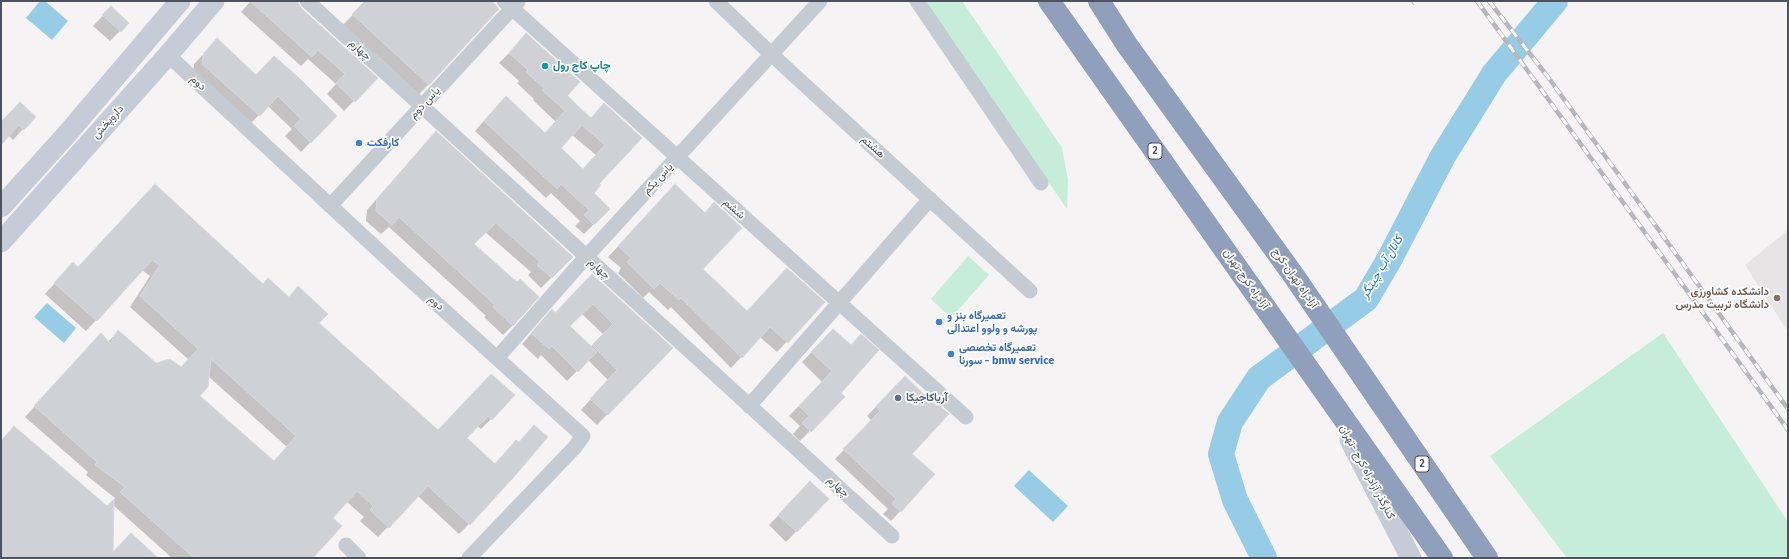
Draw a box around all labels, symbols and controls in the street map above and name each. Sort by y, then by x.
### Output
street label: چهارم [346,37,374,63]
place label: چاپ کاج رول [553,59,610,73]
marker: چاپ کاج رول [540,61,550,71]
street label: دوم [187,72,209,94]
street label: یاس دوم [407,84,443,122]
street label: داروپخش [89,102,127,142]
street label: هشتم [858,133,888,161]
place label: کارفکت [367,136,399,150]
marker: کارفکت [354,138,364,148]
road number: 2 [1148,143,1162,159]
street label: یاس یکم [640,161,676,197]
street label: ششم [720,196,748,222]
water label: کانال آب چیتگر [1358,233,1406,301]
street label: آزادراه تهران-کرج [1269,245,1321,311]
street label: آزادراه کرج-تهران [1220,246,1272,312]
street label: چهارم [585,256,613,282]
place label: دانشکده کشاورزی دانشگاه تربیت مدرس [1675,285,1769,311]
street label: دوم [425,293,447,313]
marker: دانشکده کشاورزی دانشگاه تربیت مدرس [1772,293,1782,303]
place label: تعمیرگاه بنز و پورشه و ولوو اعتدالی [947,309,1037,335]
marker: تعمیرگاه بنز و پورشه و ولوو اعتدالی [934,317,944,327]
place label: تعمیرگاه تخصصی سورنا - bmw service [959,341,1054,367]
marker: تعمیرگاه تخصصی سورنا - bmw service [946,349,956,359]
place label: آریاکاجیکا [906,391,948,405]
marker: آریاکاجیکا [893,393,903,403]
street label: کنارگذر آزادراه کرج -تهران [1337,423,1397,521]
road number: 2 [1415,456,1429,472]
street label: چهارم [824,474,852,500]

